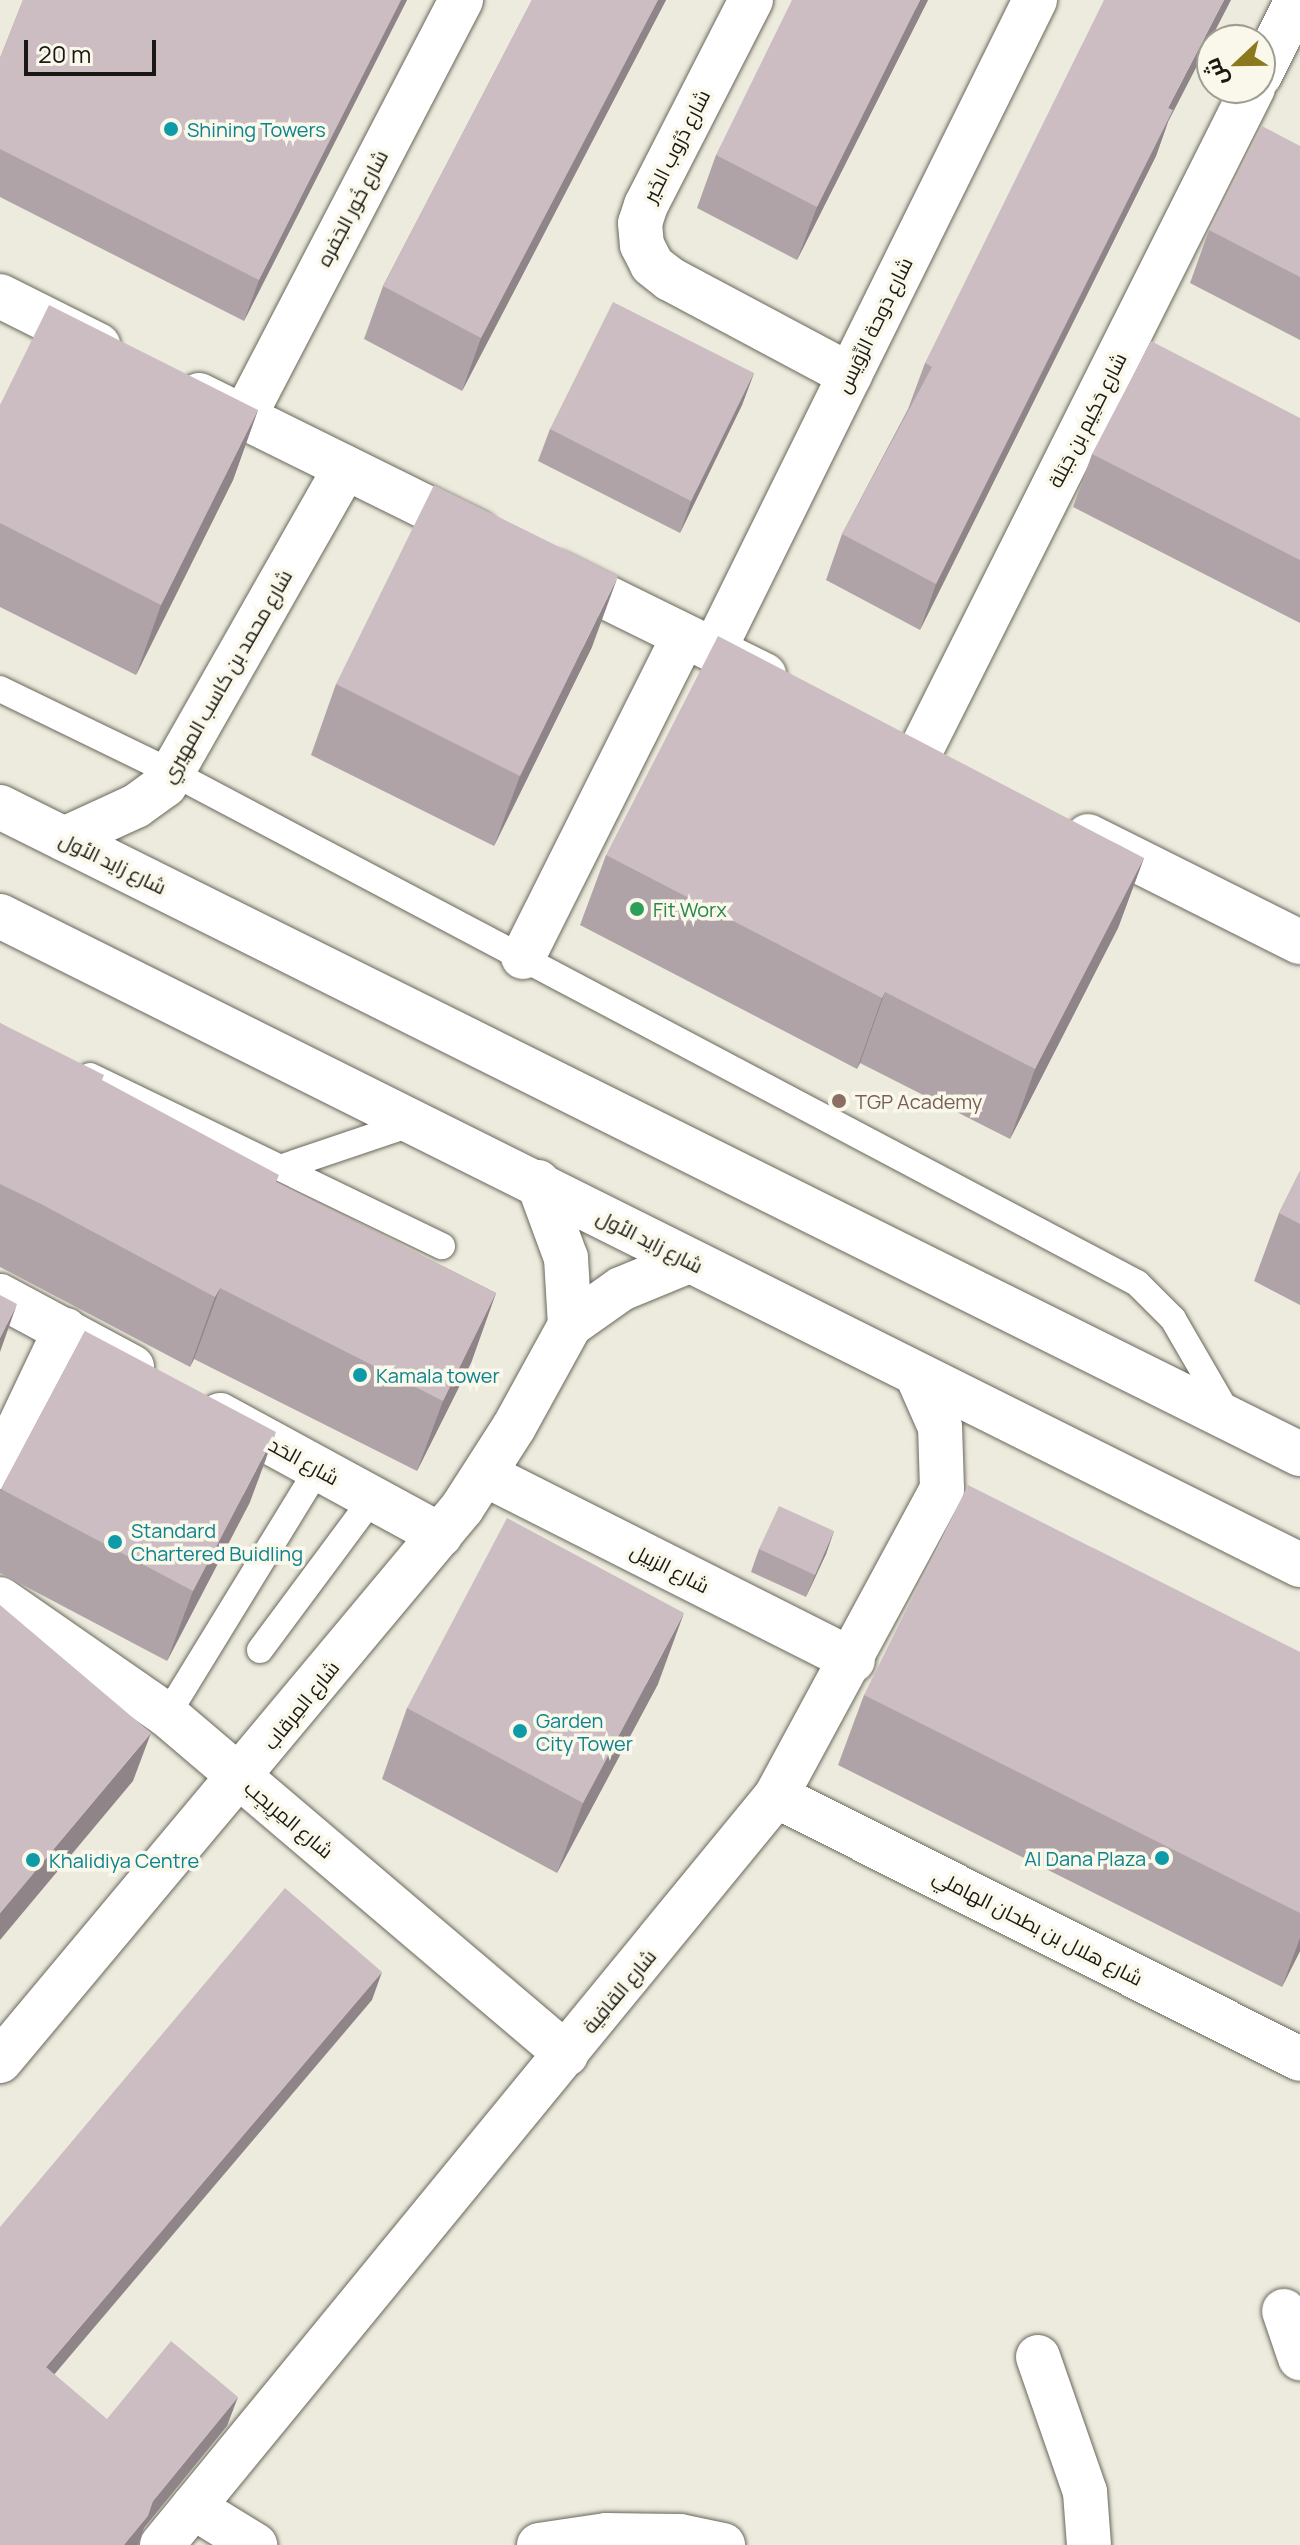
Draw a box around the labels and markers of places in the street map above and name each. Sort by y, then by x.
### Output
place label: Shining Towers [187,117,326,141]
marker: Shining Towers [162,120,180,138]
place label: Fit Worx [653,897,727,921]
marker: Fit Worx [628,900,646,918]
place label: TGP Academy [855,1089,982,1113]
marker: TGP Academy [830,1092,848,1110]
place label: Kamala tower [376,1363,500,1387]
marker: Kamala tower [351,1366,369,1384]
place label: Standard Chartered Buidling [131,1518,303,1565]
marker: Standard Chartered Buidling [106,1533,124,1551]
place label: Garden City Tower [536,1708,633,1755]
marker: Garden City Tower [511,1722,529,1740]
place label: Al Dana Plaza [1024,1846,1146,1870]
place label: Khalidiya Centre [49,1848,199,1872]
marker: Al Dana Plaza [1153,1849,1171,1867]
marker: Khalidiya Centre [24,1851,42,1869]

